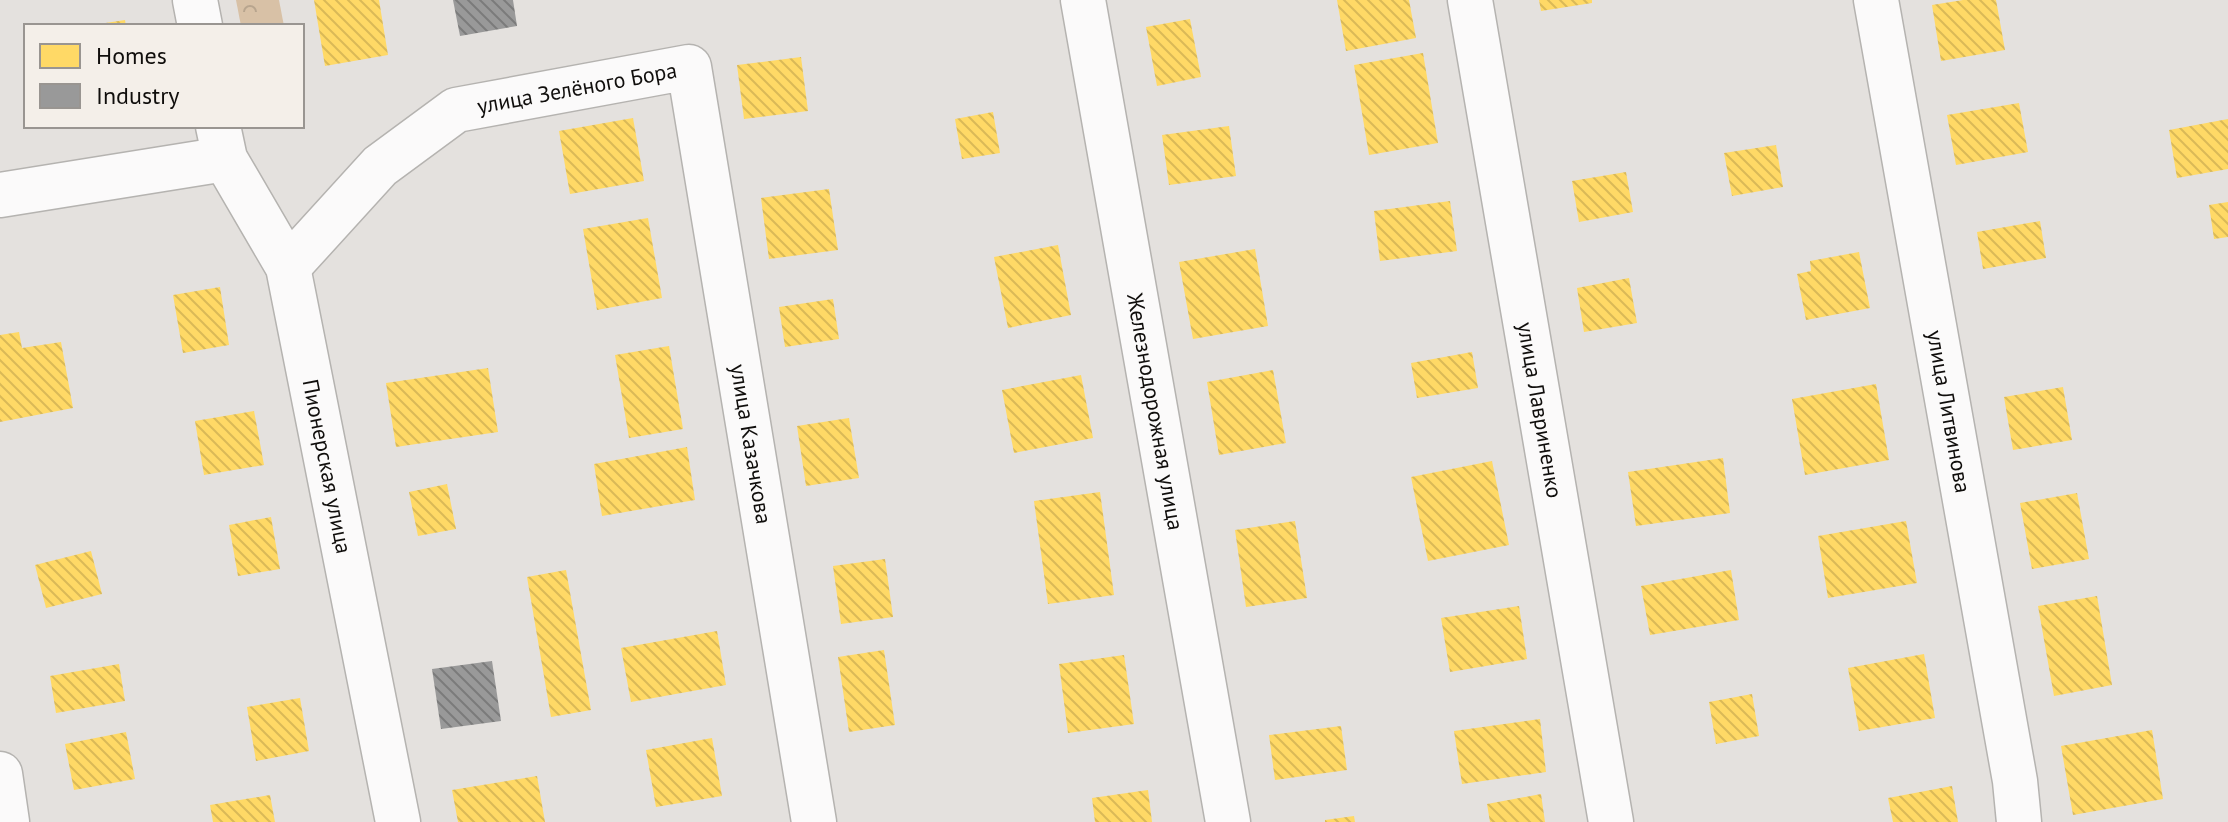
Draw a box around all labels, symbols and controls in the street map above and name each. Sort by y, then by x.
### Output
legend [24,24,304,128]
text: Homes [96,40,167,71]
street label: улица Зелёного Бора [475,56,679,120]
text: Industry [96,80,180,111]
street label: Железнодорожная улица [1121,290,1190,532]
street label: улица Лавриненко [1511,320,1569,500]
street label: улица Литвинова [1921,328,1977,495]
street label: улица Казачкова [724,362,778,526]
street label: Пионерская улица [297,377,358,556]

